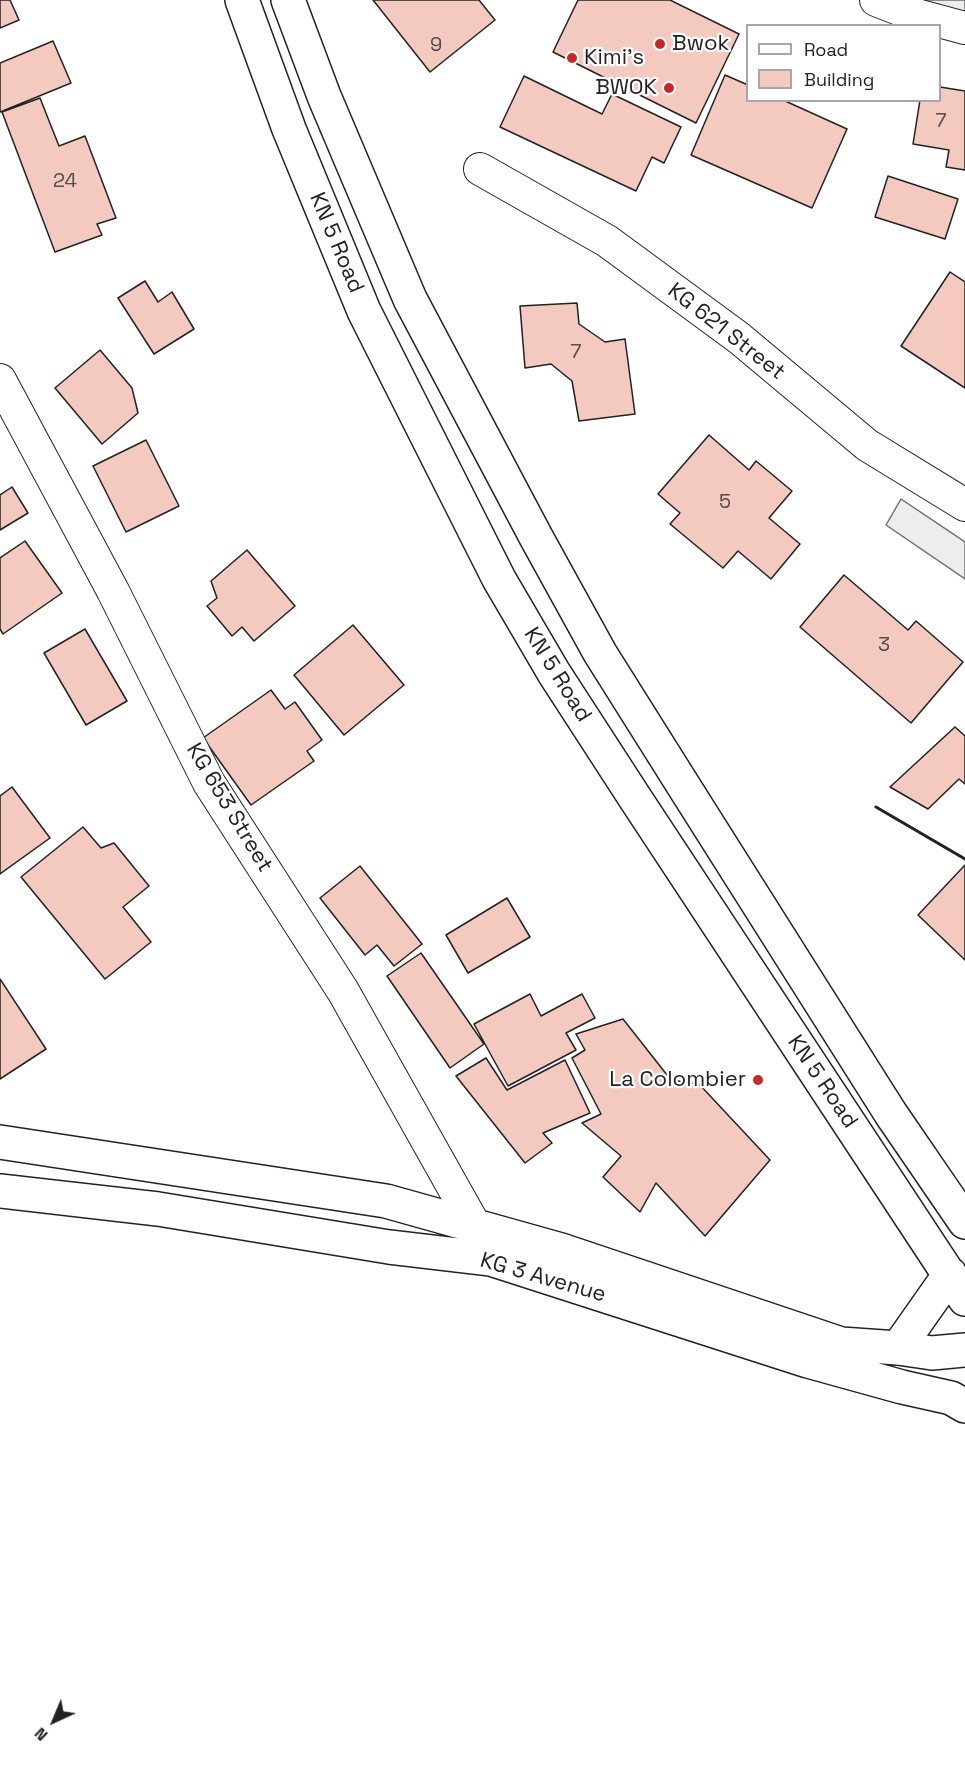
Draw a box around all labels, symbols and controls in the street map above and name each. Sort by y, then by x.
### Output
legend [746,24,941,102]
place label: Bwok [672,31,729,57]
house number: 9 [430,34,442,58]
marker: Bwok [653,37,667,51]
text: Road [804,38,848,61]
place label: Kimi's [584,45,644,71]
marker: Kimi's [565,51,579,65]
text: Building [804,68,874,91]
place label: BWOK [595,75,657,101]
marker: BWOK [662,81,676,95]
house number: 7 [935,110,947,134]
house number: 24 [53,170,77,194]
street label: KN 5 Road [303,189,369,297]
street label: KG 621 Street [662,278,790,386]
house number: 7 [570,341,582,365]
house number: 5 [719,491,731,515]
street label: KN 5 Road [518,623,596,727]
house number: 3 [878,634,890,658]
street label: KG 653 Street [180,739,278,877]
street label: KN 5 Road [781,1030,863,1134]
place label: La Colombier [609,1067,746,1093]
marker: La Colombier [751,1073,765,1087]
street label: KG 3 Avenue [477,1247,609,1309]
north arrow [24,1691,84,1751]
text: N [30,1723,52,1746]

